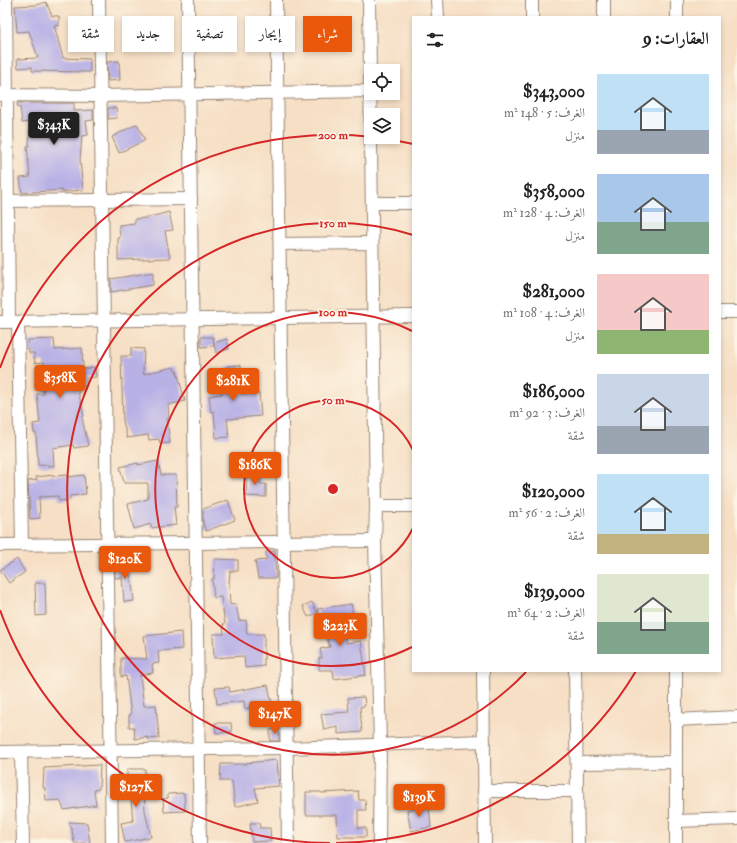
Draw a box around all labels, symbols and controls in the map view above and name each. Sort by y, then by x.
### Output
chip: شقة [68,16,114,52]
chip: جديد [122,16,174,52]
chip: تصفية [182,16,237,52]
chip: إيجار [245,16,295,52]
chip: شراء [303,16,352,52]
text: العقارات: 9 [643,28,709,49]
icon: filters [424,29,446,51]
map controls [364,64,400,144]
button: locate [364,64,400,100]
text: $343,000 [523,81,585,102]
icon: home [629,90,677,138]
text: الغرف: 5 · 148 m² [504,105,585,121]
button: layers [364,108,400,144]
pin: $343K [26,112,82,146]
text: $343K [37,117,71,133]
text: 200 m [318,128,349,143]
text: منزل [565,128,585,144]
text: $358,000 [523,181,585,202]
icon: home [629,190,677,238]
text: الغرف: 4 · 128 m² [503,205,585,221]
text: 150 m [319,216,347,231]
text: منزل [565,228,585,244]
text: $281,000 [523,281,585,302]
icon: home [629,290,677,338]
text: 100 m [319,305,348,320]
text: الغرف: 4 · 108 m² [503,305,585,321]
text: منزل [565,328,585,344]
pin: $358K [32,365,88,399]
pin: $281K [205,368,261,402]
text: $358K [43,370,77,386]
text: $281K [216,373,250,389]
text: $186,000 [523,381,585,402]
icon: home [629,390,677,438]
text: 50 m [321,393,345,408]
text: الغرف: 3 · 92 m² [509,405,585,421]
text: شقة [568,428,585,444]
pin: $186K [227,452,283,486]
text: $186K [238,457,272,473]
text: $120,000 [522,481,585,502]
centre of rings [326,482,340,496]
icon: home [629,490,677,538]
text: الغرف: 2 · 56 m² [509,505,585,521]
text: شقة [568,528,585,544]
pin: $120K [97,546,153,580]
text: $120K [108,551,142,567]
text: $139,000 [524,581,585,602]
icon: home [629,590,677,638]
text: الغرف: 2 · 64 m² [507,605,585,621]
pin: $223K [312,613,368,647]
text: $223K [323,618,357,634]
text: شقة [568,628,585,644]
pin: $147K [247,701,303,735]
text: $147K [258,706,292,722]
pin: $127K [108,774,164,808]
text: $127K [119,779,153,795]
pin: $139K [391,784,447,818]
text: $139K [403,789,435,805]

